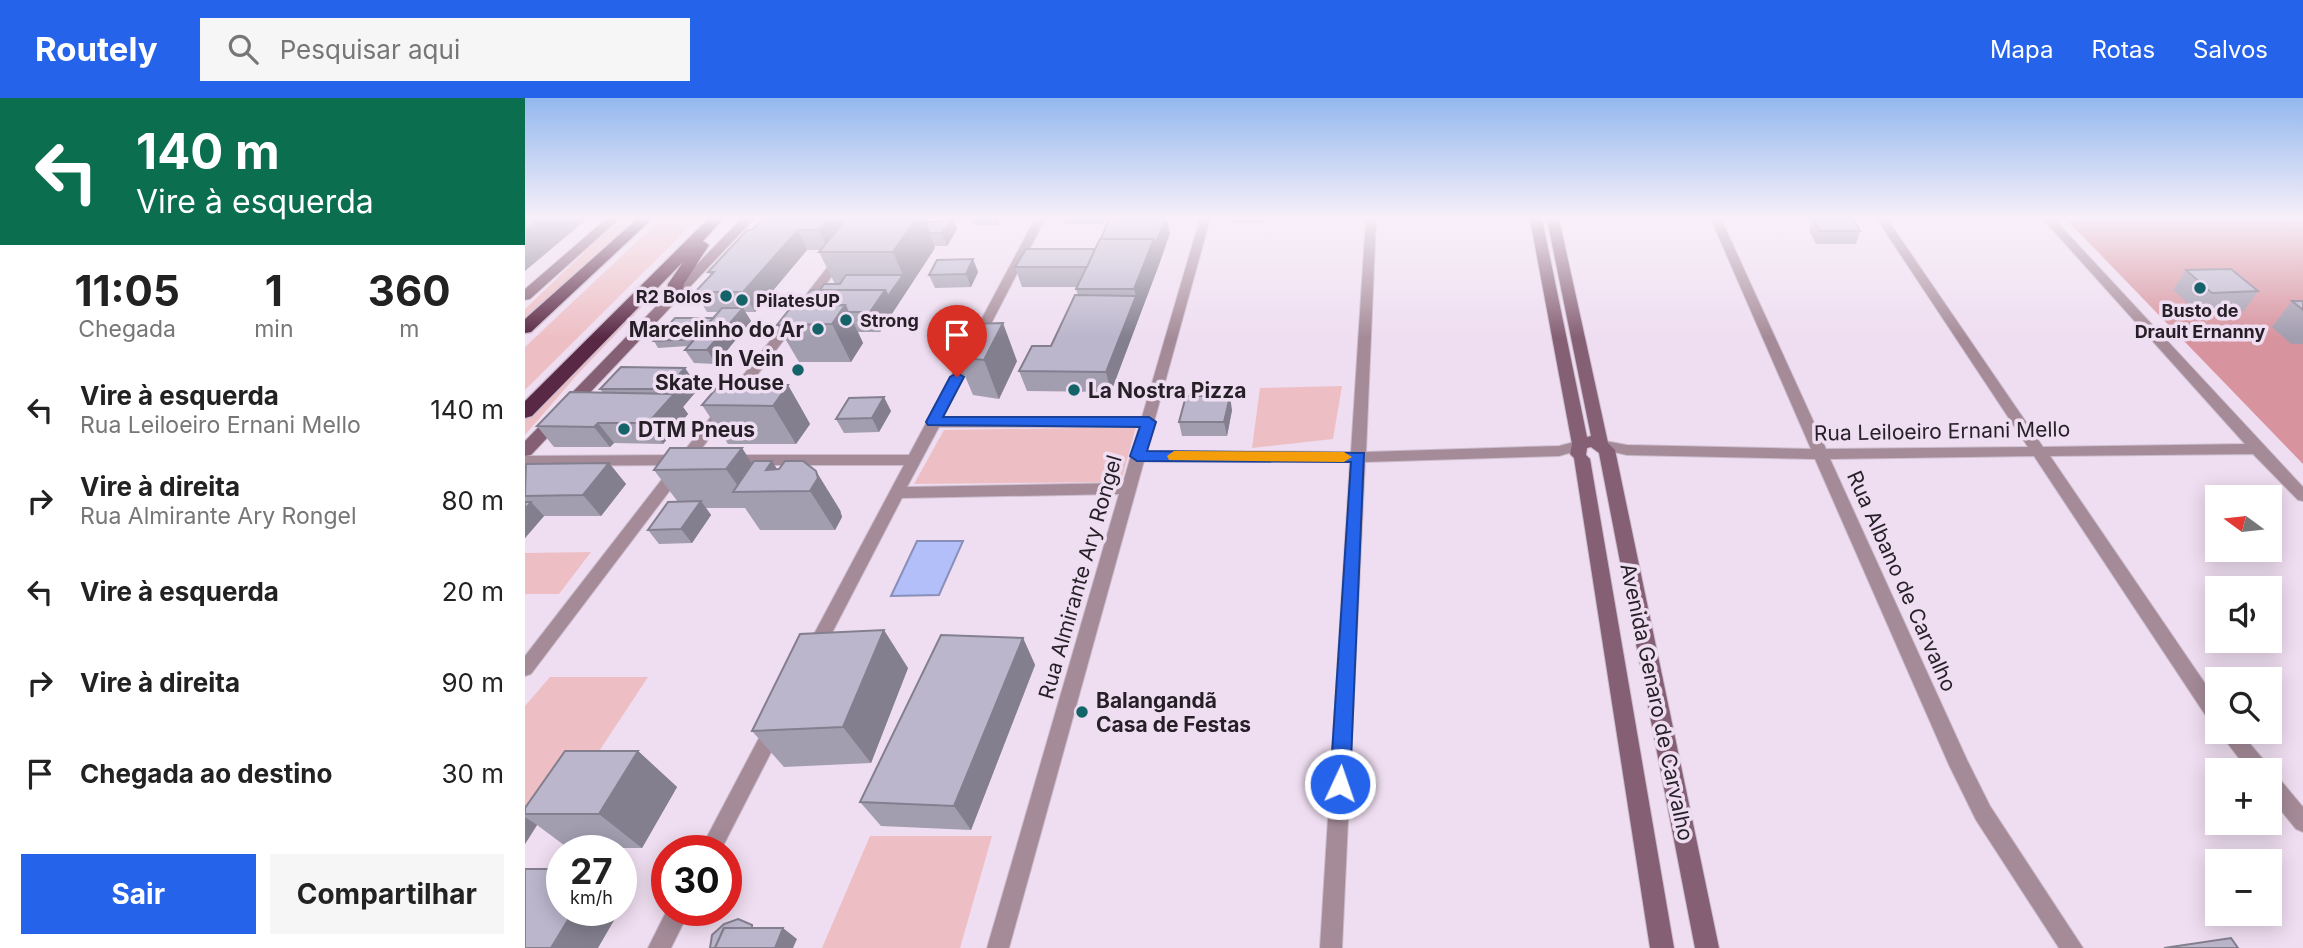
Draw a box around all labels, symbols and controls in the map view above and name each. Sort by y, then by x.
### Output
search box [200,18,690,81]
text: Routely [35,29,158,69]
icon: search [224,30,262,68]
text: Pesquisar aqui [280,34,460,65]
text: Mapa [1990,35,2054,64]
text: Rotas [2092,35,2155,64]
text: Salvos [2193,35,2268,64]
text: 140 m [136,122,280,181]
icon: left [21,126,112,217]
text: Vire à esquerda [136,182,374,221]
text: 11:05 [74,265,180,316]
text: 1 [265,265,283,316]
text: 360 [368,265,451,316]
marker: Busto de Drault Ernanny [2192,280,2208,296]
place label: R2 Bolos [636,286,712,307]
marker: R2 Bolos [718,288,734,304]
place label: PilatesUP [756,290,840,311]
marker: PilatesUP [734,292,750,308]
place label: Busto de Drault Ernanny [2135,300,2266,342]
pin [927,305,987,377]
place label: Strong [860,310,919,331]
marker: Strong [838,312,854,328]
text: Chegada [78,315,176,343]
text: min [254,315,293,343]
text: m [399,315,419,343]
icon: arrive [938,316,976,354]
place label: Marcelinho do Ar [629,317,804,342]
marker: Marcelinho do Ar [810,321,826,337]
place label: In Vein Skate House [655,346,784,395]
marker: In Vein Skate House [790,362,806,378]
place label: La Nostra Pizza [1088,378,1246,403]
text: Vire à esquerda [80,380,279,411]
marker: La Nostra Pizza [1066,382,1082,398]
icon: left [21,391,59,429]
text: 140 m [430,394,504,425]
text: Rua Leiloeiro Ernani Mello [80,411,361,439]
street label: Rua Leiloeiro Ernani Mello [1814,416,2070,446]
place label: DTM Pneus [638,417,755,442]
marker: DTM Pneus [616,421,632,437]
street label: Rua Almirante Ary Rongel [1033,452,1127,702]
street label: Rua Albano de Carvalho [1842,467,1962,695]
text: Vire à direita [80,471,240,502]
icon: right [21,482,59,520]
text: 80 m [441,485,504,516]
north arrow [2205,485,2282,562]
map controls [2205,485,2282,926]
text: Rua Almirante Ary Rongel [80,502,357,530]
street label: Avenida Genaro de Carvalho [1615,561,1699,843]
icon: left [21,573,59,611]
text: Vire à esquerda [80,576,279,607]
text: 20 m [442,576,504,607]
button: sound [2205,576,2282,653]
icon: right [21,664,59,702]
text: Vire à direita [80,667,240,698]
text: 90 m [441,667,504,698]
button: search [2205,667,2282,744]
place label: Balangandã Casa de Festas [1096,688,1251,737]
marker: Balangandã Casa de Festas [1074,704,1090,720]
position arrow [1303,747,1377,821]
icon: arrive [21,755,59,793]
text: Chegada ao destino [80,758,332,789]
text: 30 m [441,758,504,789]
button: + [2205,758,2282,835]
speed limit sign: 30 [651,835,742,926]
button: − [2205,849,2282,926]
text: 27 [570,850,613,892]
button: Sair [21,854,256,934]
button: Compartilhar [270,854,504,934]
text: km/h [570,887,613,908]

